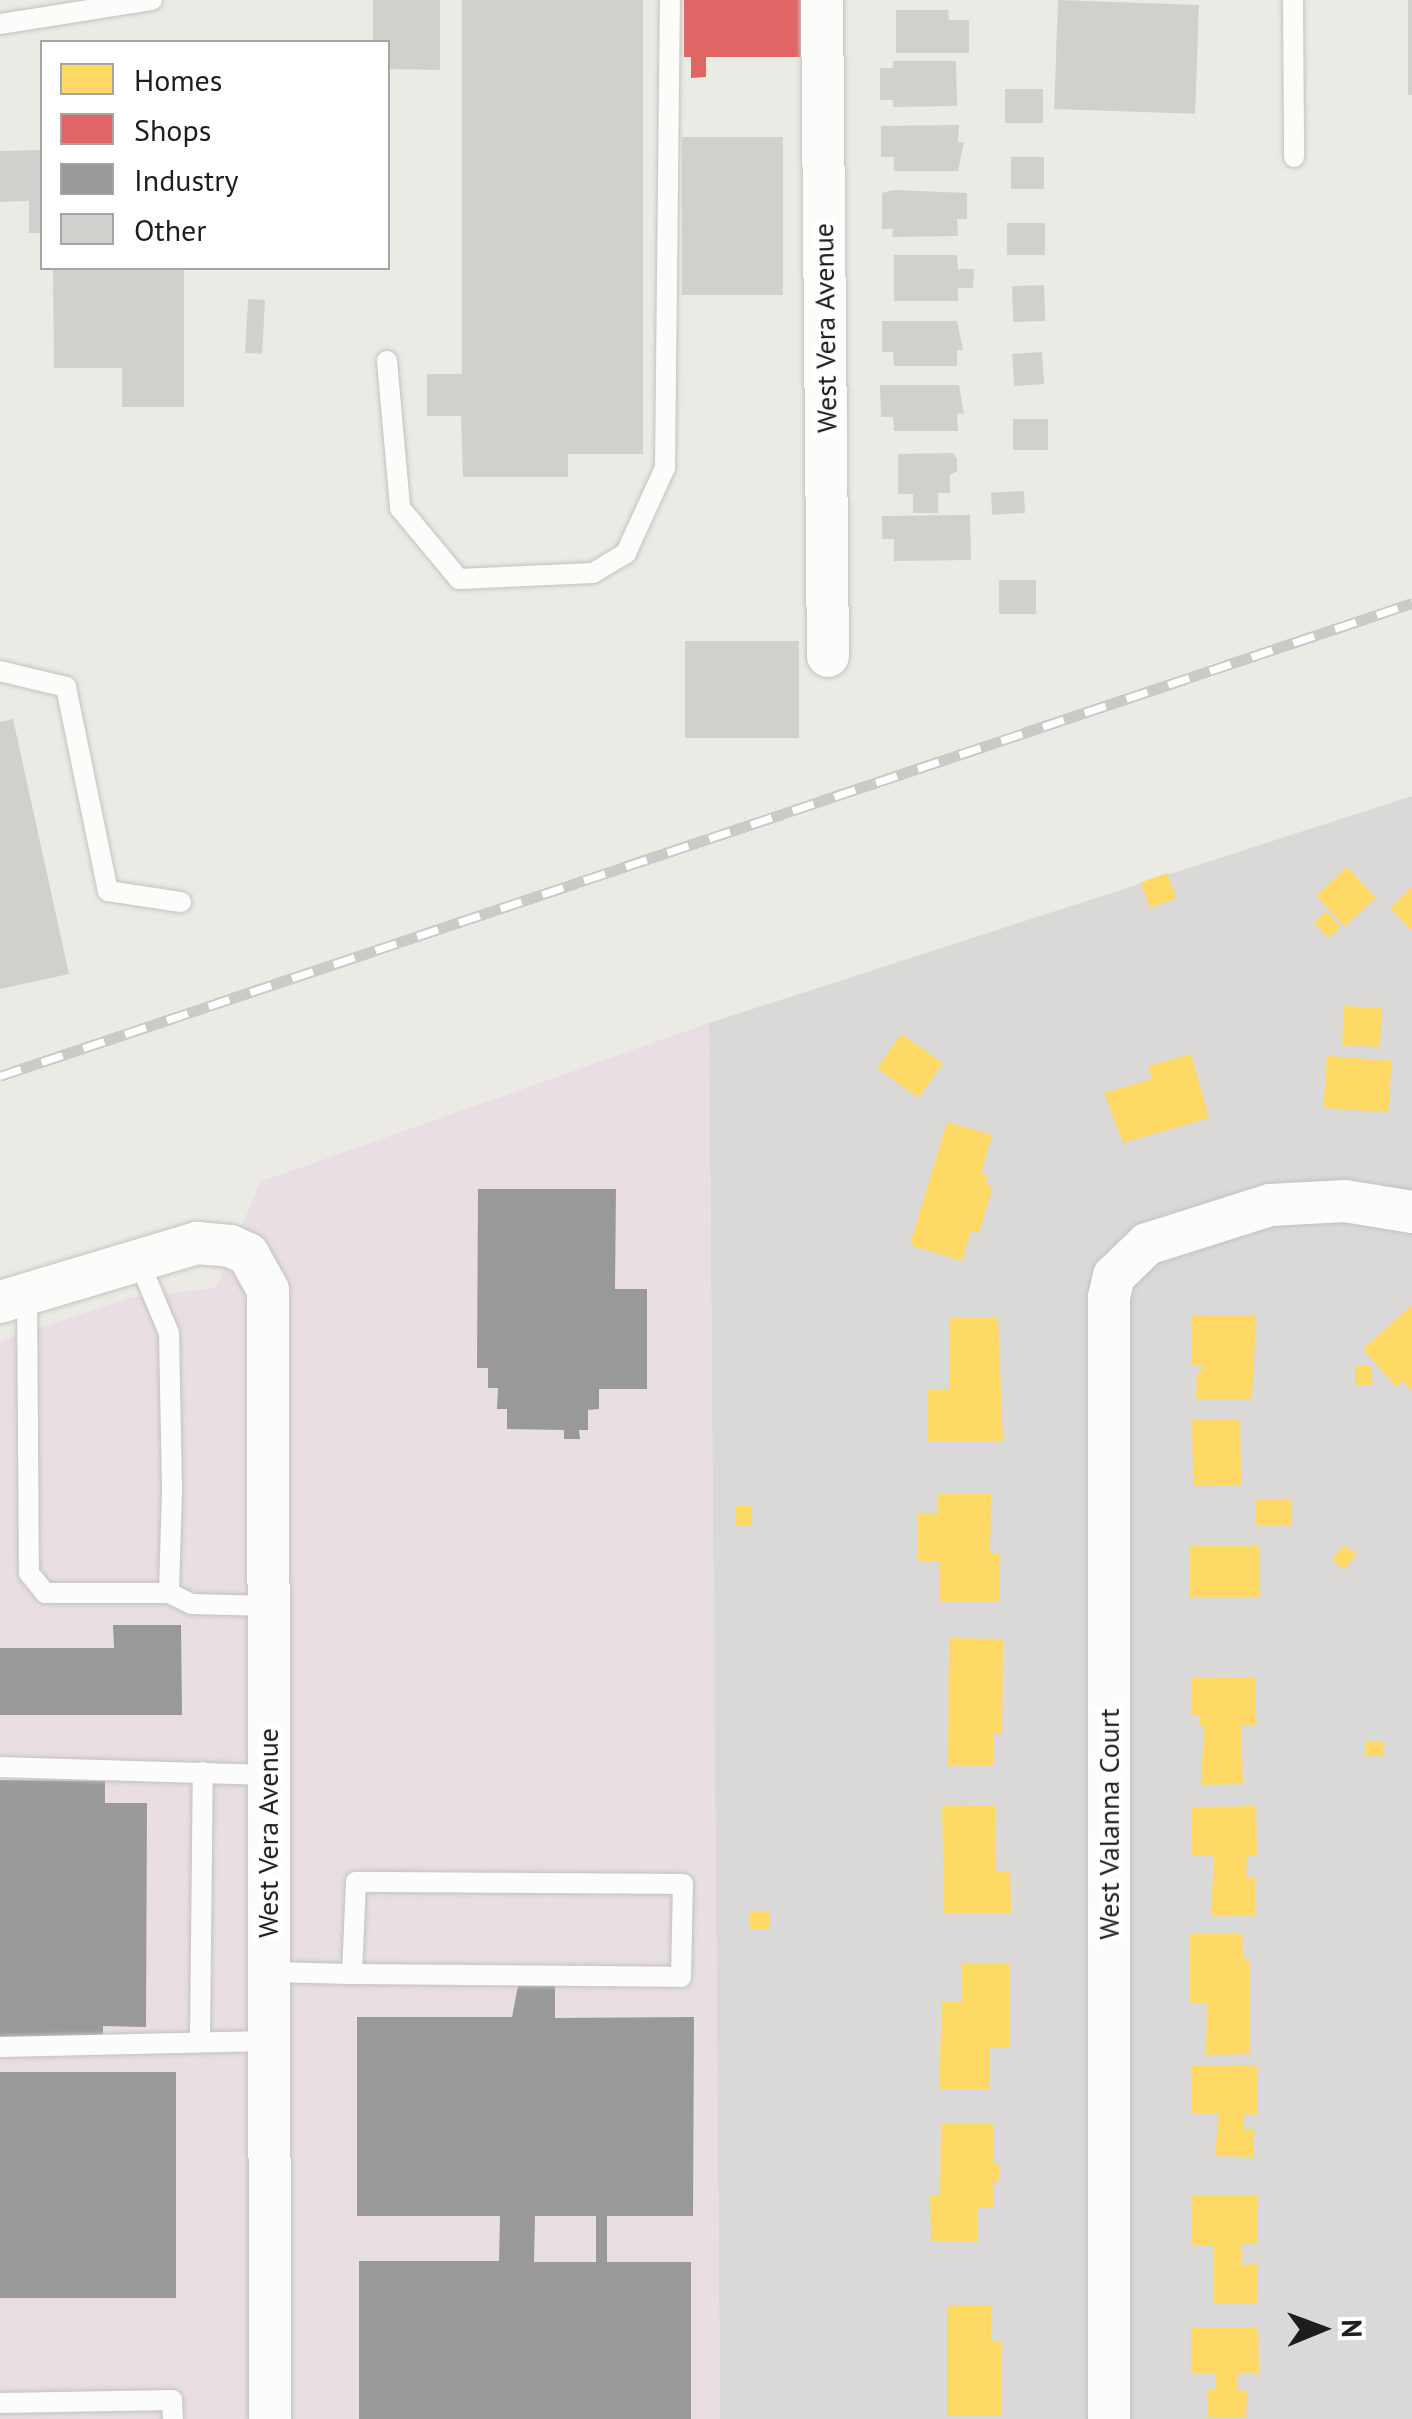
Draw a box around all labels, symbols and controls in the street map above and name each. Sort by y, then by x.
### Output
legend [40,40,390,270]
text: Homes [134,60,222,99]
text: Shops [134,110,211,149]
text: Industry [134,160,238,199]
text: Other [134,210,207,249]
street label: West Vera Avenue [806,222,844,434]
street label: West Valanna Court [1092,1708,1126,1940]
street label: West Vera Avenue [251,1727,285,1939]
north arrow [1272,2279,1372,2379]
text: N [1334,2319,1371,2338]

